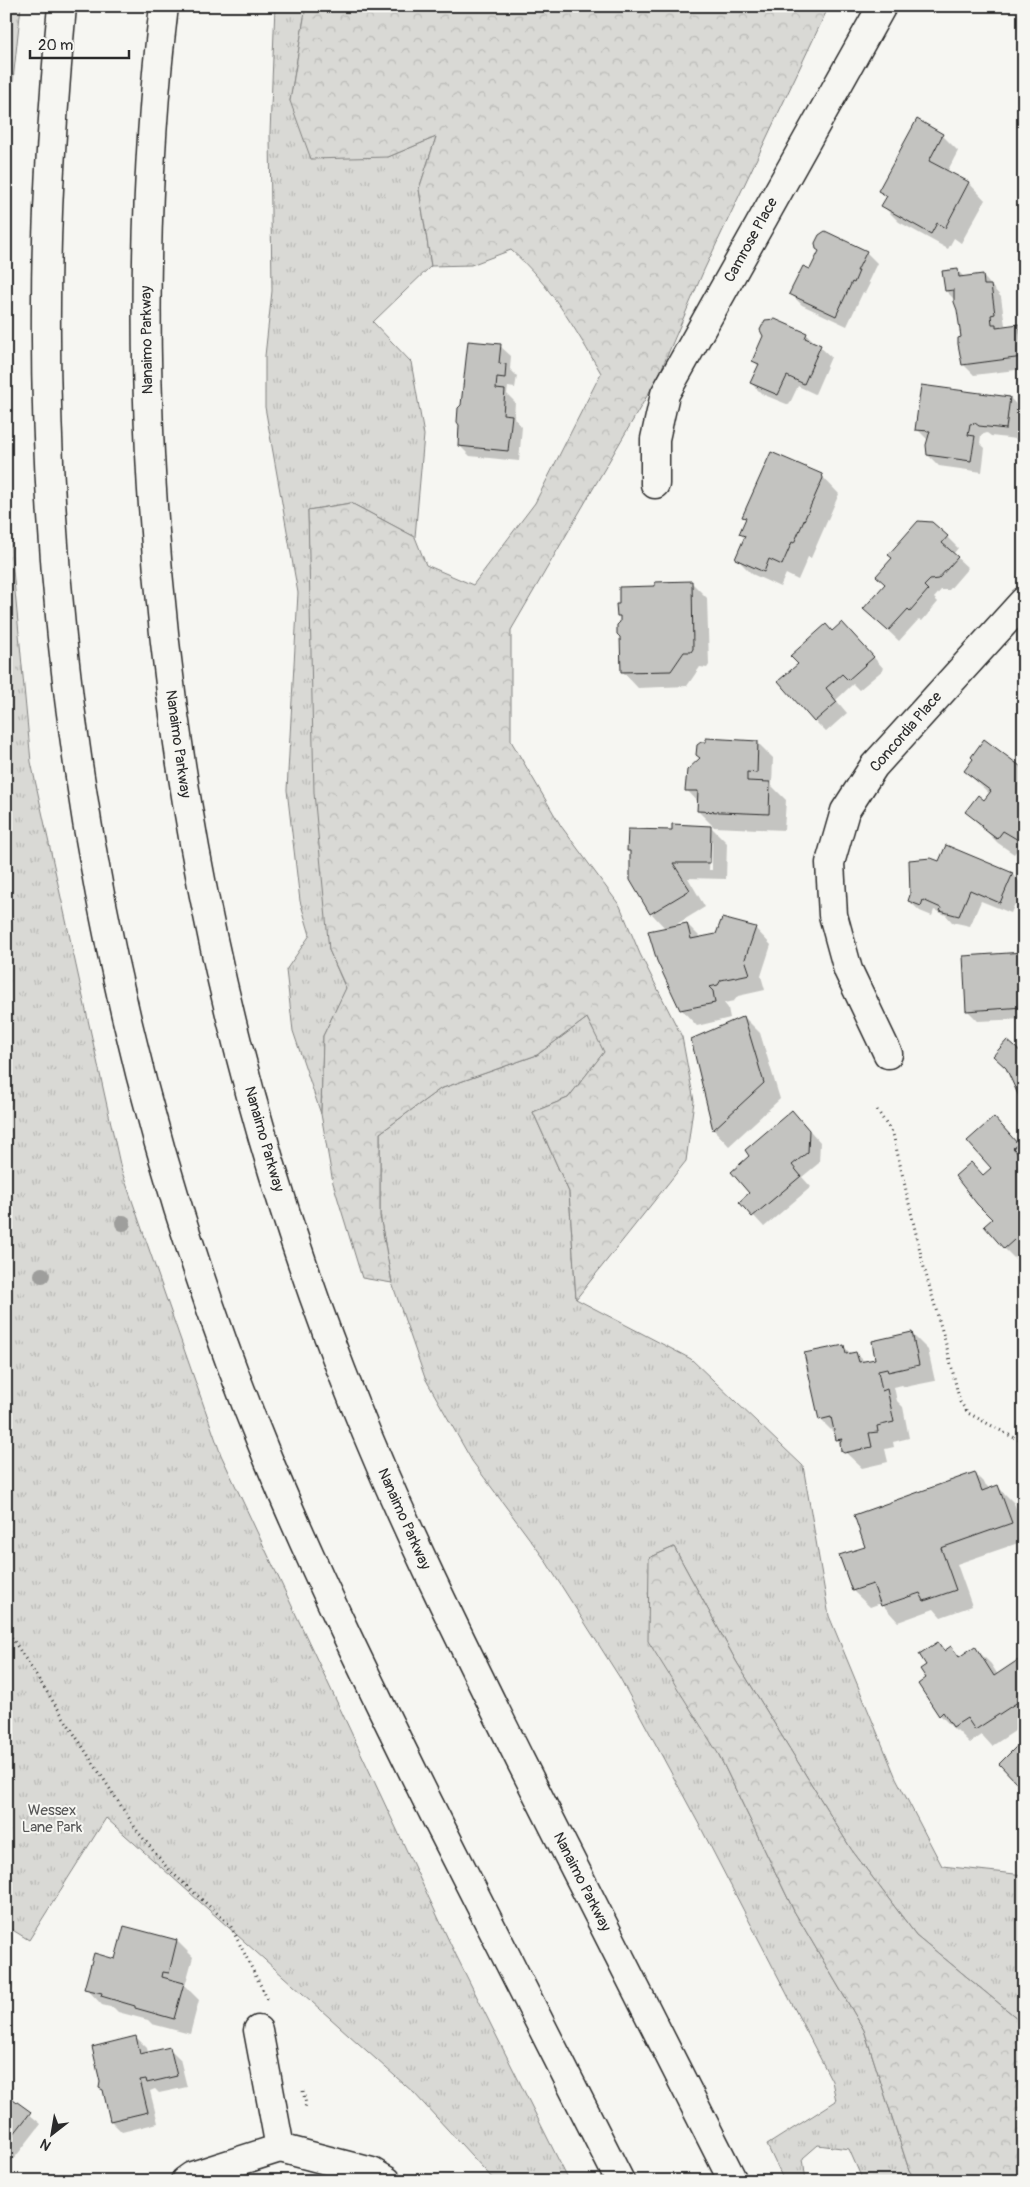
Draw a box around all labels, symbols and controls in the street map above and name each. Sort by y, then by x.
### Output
scale bar [30,28,129,60]
text: 20 m [38,36,73,55]
street label: Camrose Place [720,194,782,286]
street label: Nanaimo Parkway [137,285,157,395]
street label: Concordia Place [866,687,947,776]
street label: Nanaimo Parkway [161,689,195,800]
street label: Nanaimo Parkway [240,1084,288,1195]
street label: Nanaimo Parkway [373,1465,435,1573]
park label: Wessex Lane Park [22,1801,83,1837]
street label: Nanaimo Parkway [549,1829,615,1935]
north arrow [28,2110,78,2160]
text: N [37,2135,54,2154]

